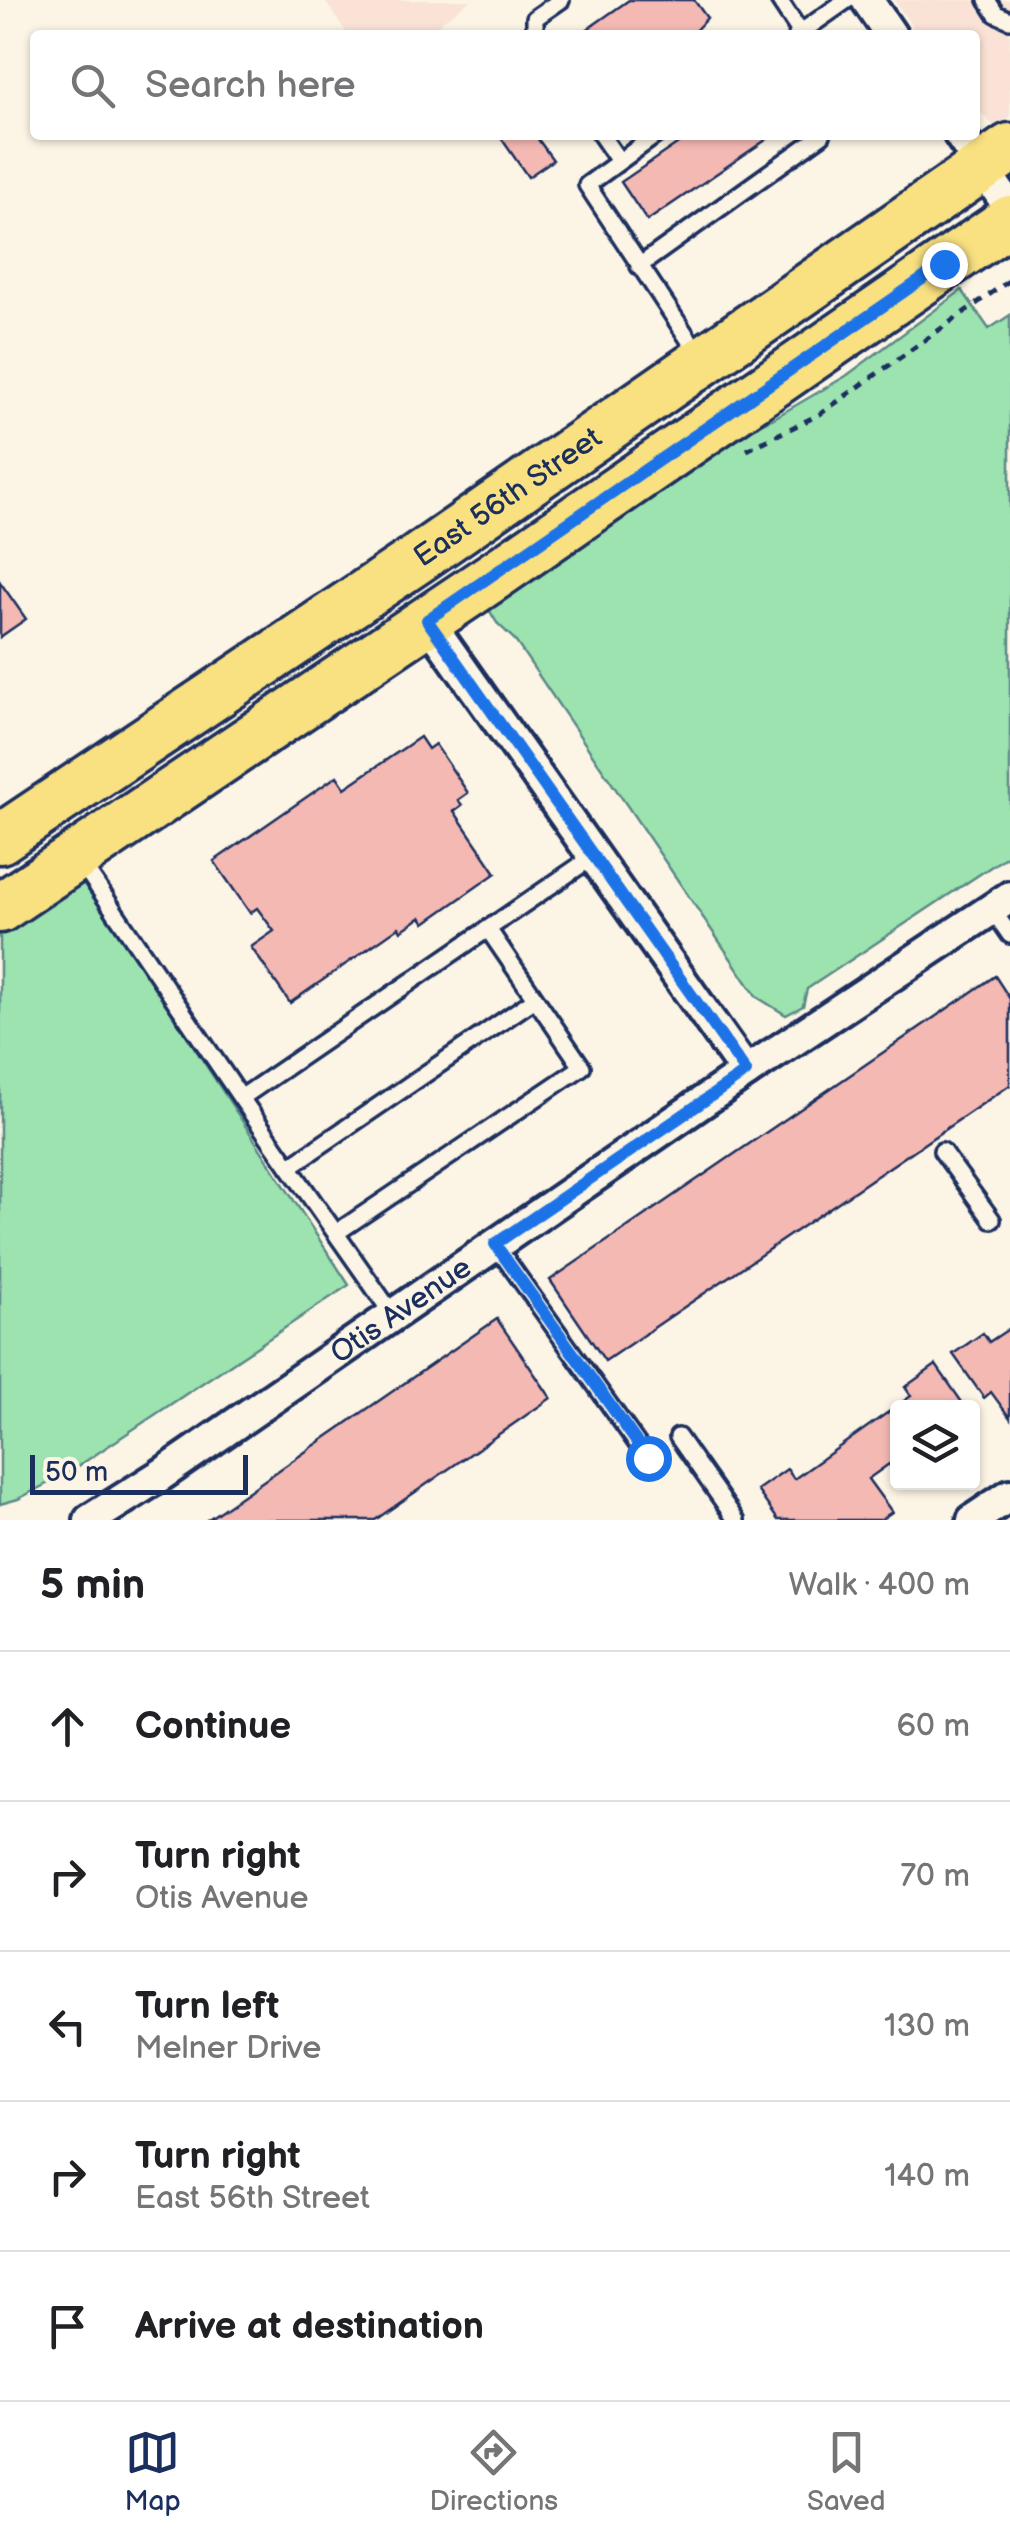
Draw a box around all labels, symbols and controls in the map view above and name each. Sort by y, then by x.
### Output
search box [30,30,980,140]
icon: search [65,58,120,113]
text: Search here [145,63,356,108]
route end [922,242,968,288]
street label: East 56th Street [407,420,609,575]
street label: Otis Avenue [324,1250,478,1372]
map controls [890,1400,980,1490]
button: layers [890,1400,980,1490]
route start [626,1436,672,1482]
scale bar [30,1450,248,1494]
text: 50 m [45,1456,108,1489]
text: 5 min [40,1560,145,1611]
text: Walk · 400 m [789,1566,970,1605]
icon: ahead [40,1699,95,1754]
text: Continue [135,1704,291,1749]
text: 60 m [897,1707,970,1746]
text: Turn right [135,1834,300,1879]
icon: right [40,1849,95,1904]
text: 70 m [900,1857,970,1896]
text: Otis Avenue [135,1879,309,1918]
text: Turn left [135,1984,279,2029]
icon: left [40,1999,95,2054]
text: 130 m [884,2007,970,2046]
text: Melner Drive [135,2029,321,2068]
text: Turn right [135,2134,300,2179]
icon: right [40,2149,95,2204]
text: 140 m [884,2157,970,2196]
text: East 56th Street [135,2179,370,2218]
icon: arrive [40,2299,95,2354]
text: Arrive at destination [135,2304,484,2349]
tab: Map [124,2425,181,2518]
tab: Directions [429,2425,558,2518]
tab: Saved [807,2425,886,2518]

